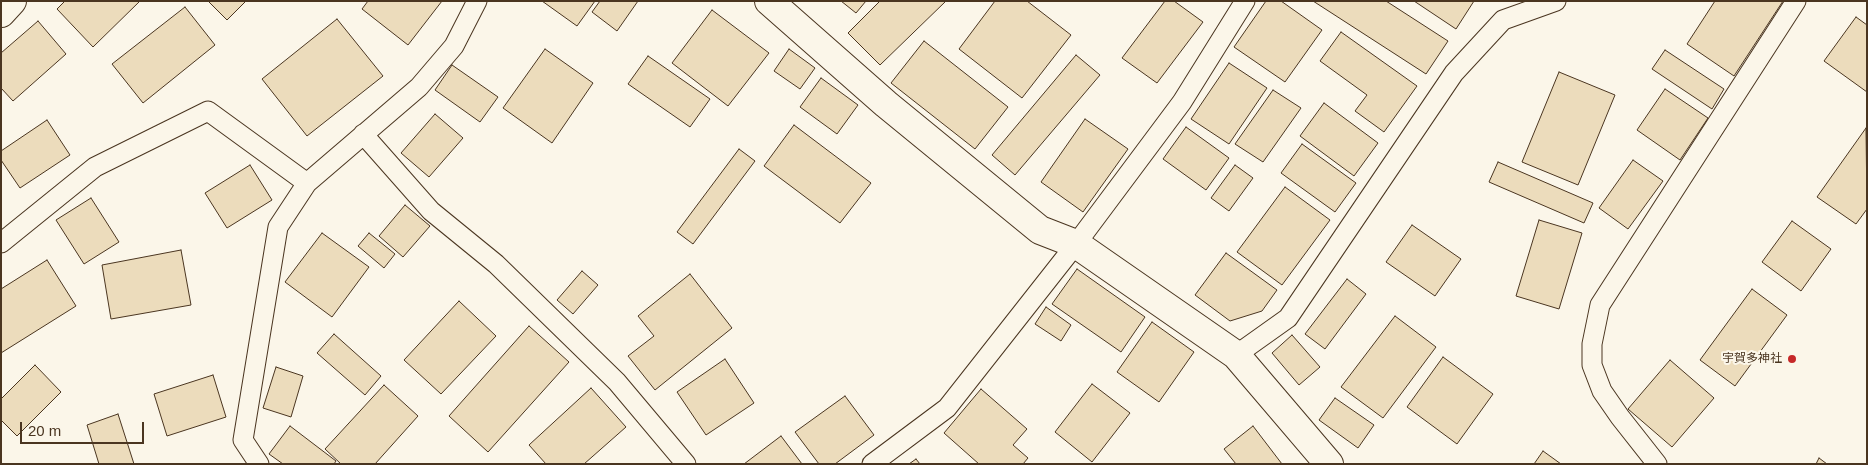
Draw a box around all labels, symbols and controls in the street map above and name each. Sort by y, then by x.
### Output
place label: 宇賀多神社 [1722,352,1782,366]
marker: 宇賀多神社 [1786,353,1798,365]
scale bar [22,412,146,444]
text: 20 m [28,422,61,439]

